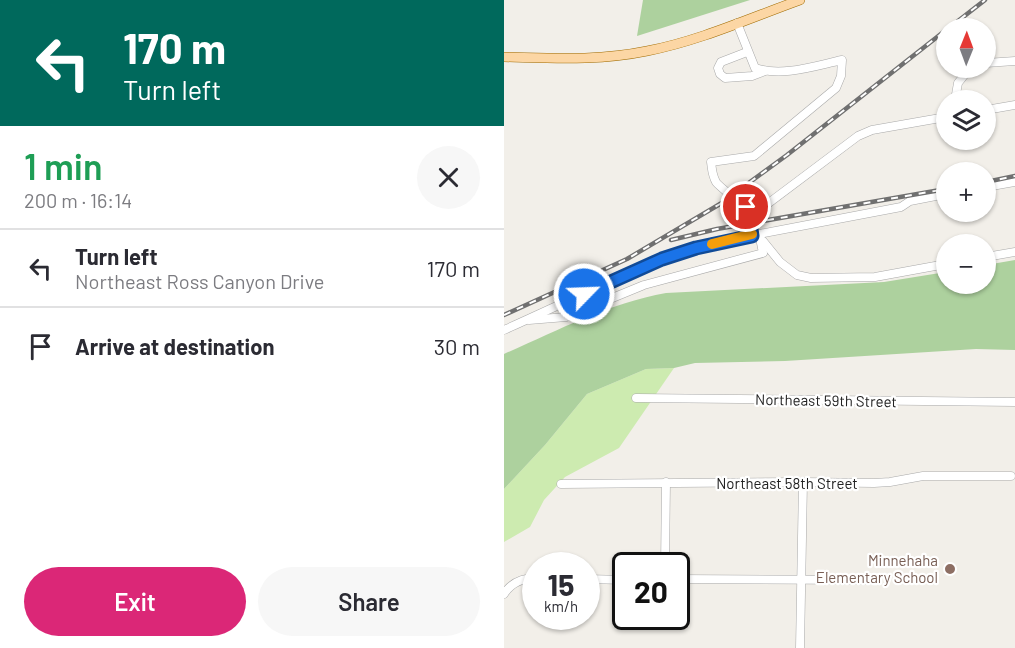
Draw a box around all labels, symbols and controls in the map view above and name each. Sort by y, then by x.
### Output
north arrow [936,18,996,78]
map controls [936,18,996,294]
text: 170 m [123,22,226,72]
icon: left [24,24,102,102]
text: Turn left [123,73,221,105]
button: layers [936,90,996,150]
text: 1 min [24,144,103,187]
button: close [417,146,480,209]
button: + [936,162,996,222]
pin [720,181,771,232]
text: 200 m · 16:14 [24,188,132,212]
icon: arrive [729,190,762,223]
button: − [936,234,996,294]
text: Turn left [75,243,158,269]
icon: left [24,252,57,285]
text: 170 m [427,255,480,281]
position arrow [552,262,616,326]
text: Northeast Ross Canyon Drive [75,269,325,293]
icon: arrive [24,330,57,363]
text: Arrive at destination [75,333,274,359]
text: 30 m [434,333,480,359]
street label: Northeast 59th Street [755,390,897,410]
street label: Northeast 58th Street [716,474,858,492]
place label: Minnehaha Elementary School [816,551,938,586]
speed limit sign: 20 [612,552,690,630]
marker: Minnehaha Elementary School [943,562,957,576]
text: 15 [548,566,574,602]
button: Exit [24,567,246,636]
button: Share [258,567,480,636]
text: km/h [544,597,578,615]

